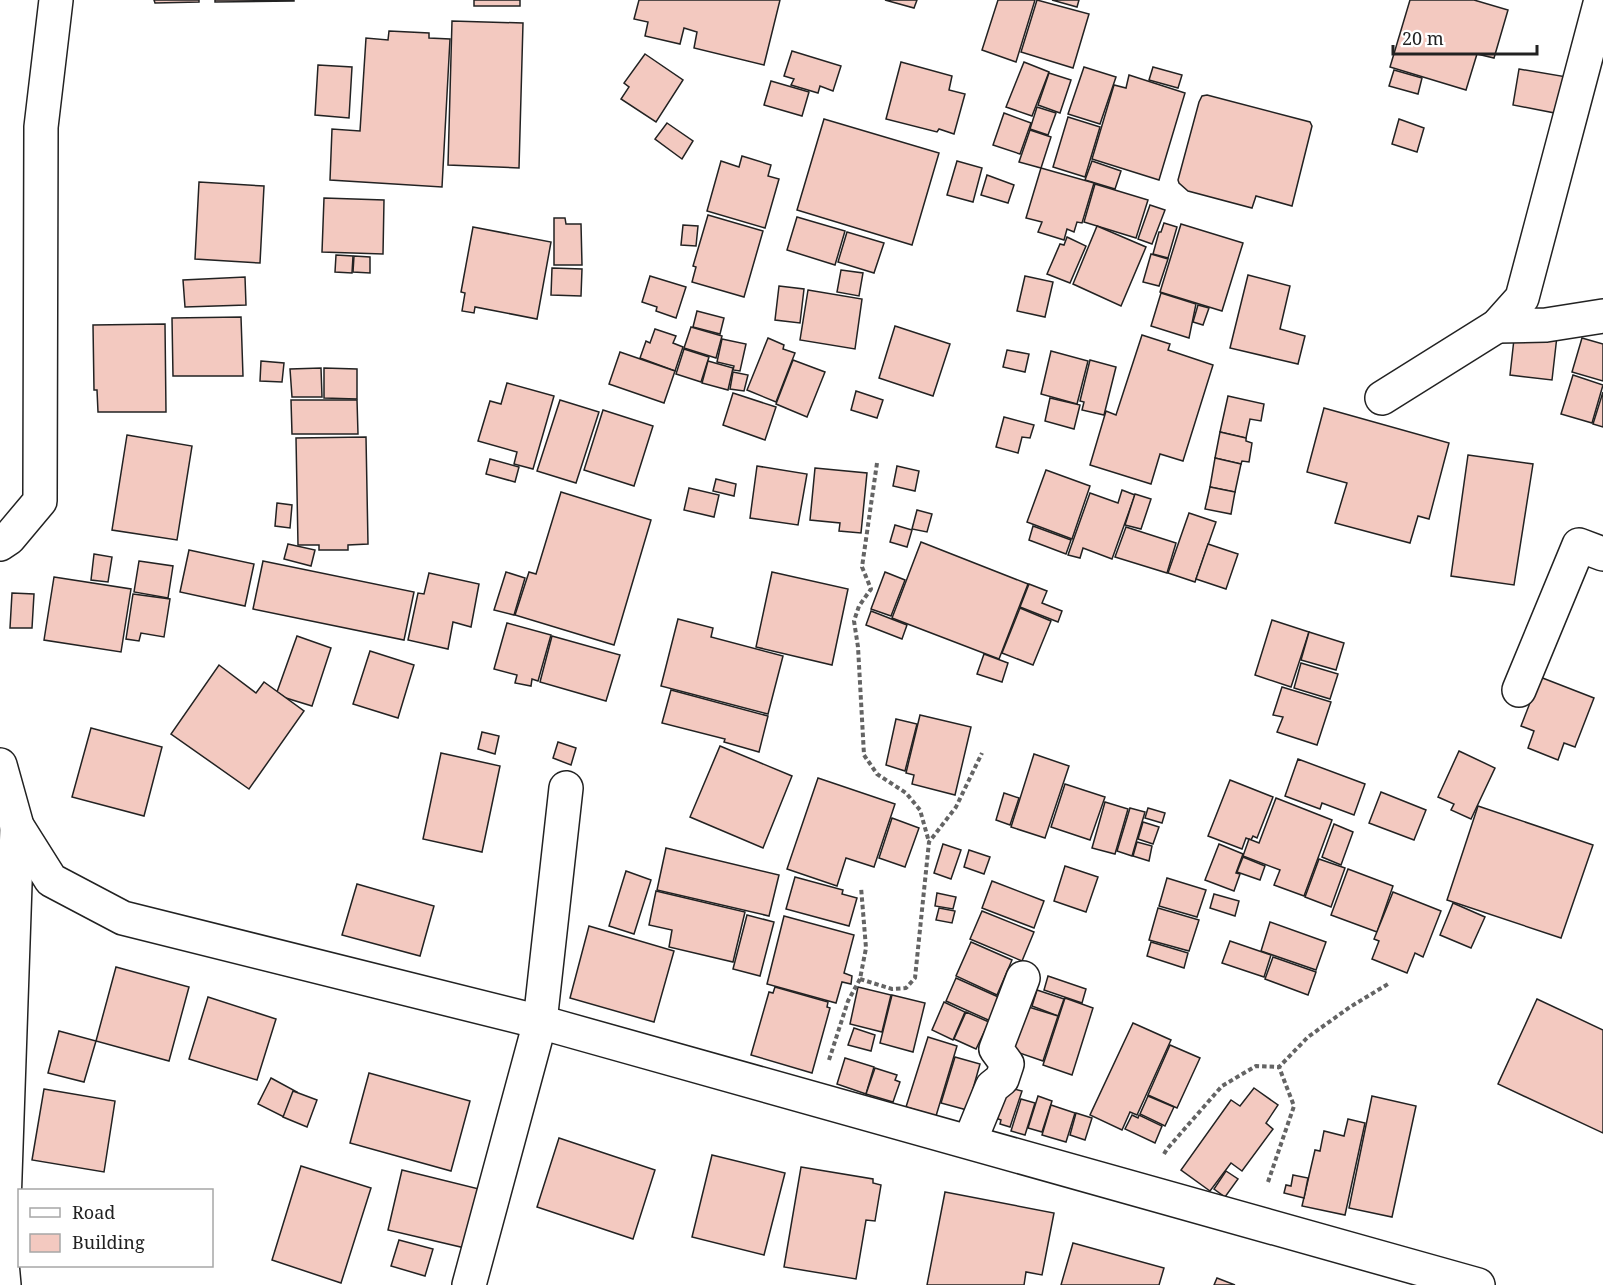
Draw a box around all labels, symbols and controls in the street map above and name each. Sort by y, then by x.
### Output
scale bar [1393,18,1537,56]
text: 20 m [1402,26,1444,50]
legend [18,1189,213,1267]
text: Road [72,1200,115,1224]
text: Building [72,1230,145,1254]

